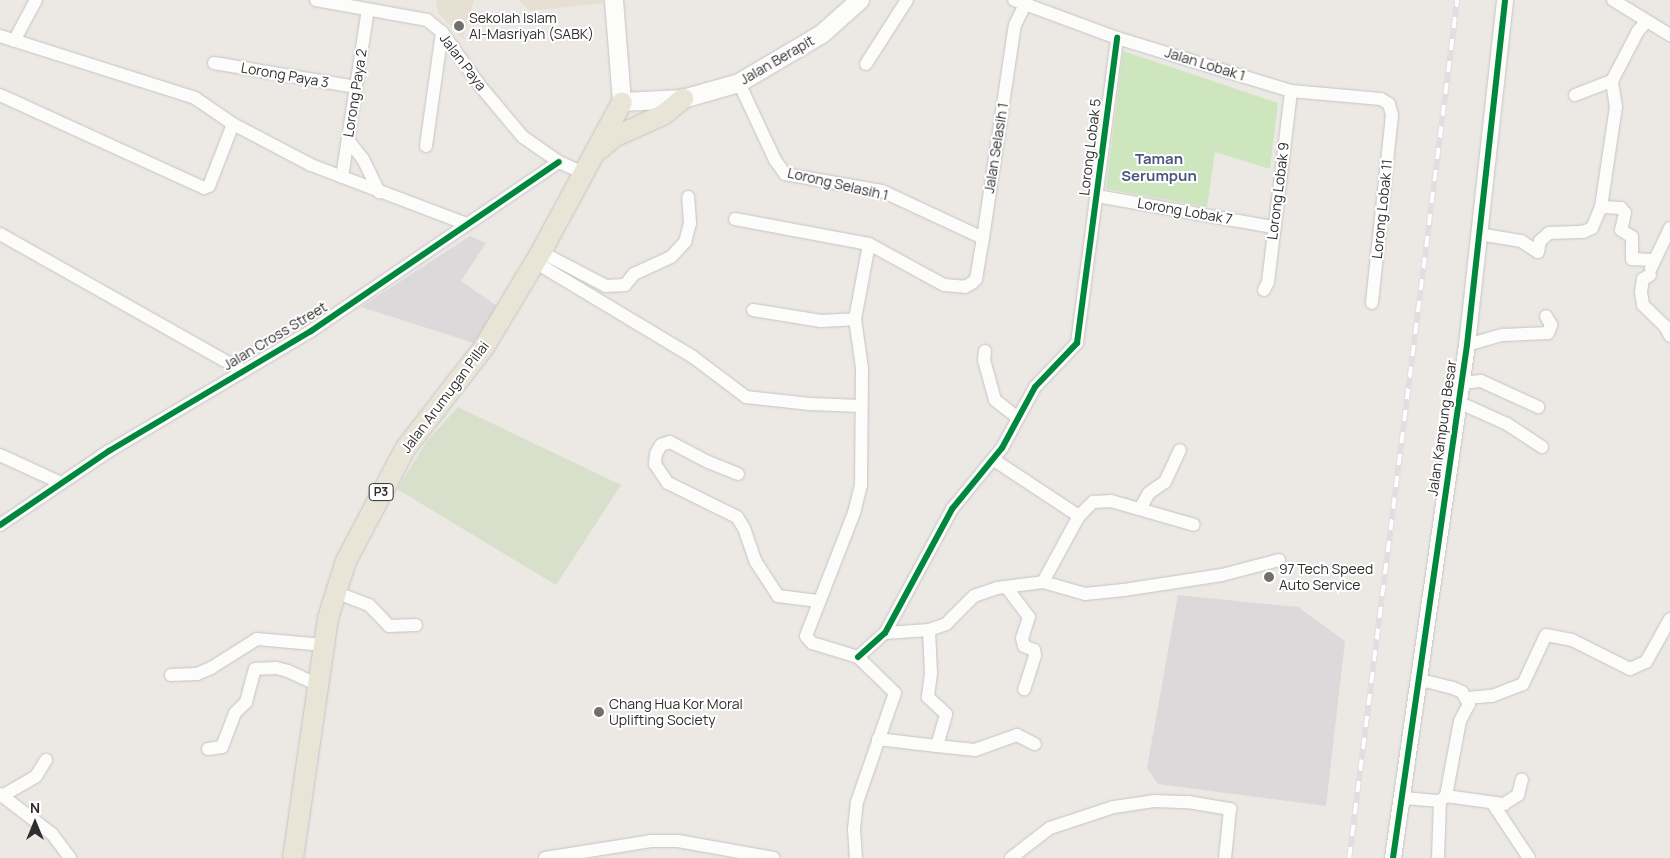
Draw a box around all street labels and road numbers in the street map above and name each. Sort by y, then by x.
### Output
street label: Jalan Paya [436,30,490,94]
street label: Jalan Berapit [737,32,817,88]
street label: Jalan Lobak 1 [1163,44,1247,84]
street label: Lorong Paya 2 [340,48,370,138]
street label: Lorong Paya 3 [240,59,330,91]
street label: Lorong Lobak 5 [1076,98,1104,196]
street label: Jalan Selasih 1 [981,102,1011,194]
street label: Lorong Lobak 9 [1264,141,1292,241]
street label: Lorong Lobak 11 [1368,158,1396,260]
street label: Lorong Selasih 1 [786,164,890,204]
street label: Lorong Lobak 7 [1136,194,1234,228]
street label: Jalan Cross Street [220,298,330,374]
street label: Jalan Arumugan Pillai [398,338,492,456]
street label: Jalan Kampung Besar [1424,359,1460,497]
road number: P3 [368,482,394,502]

